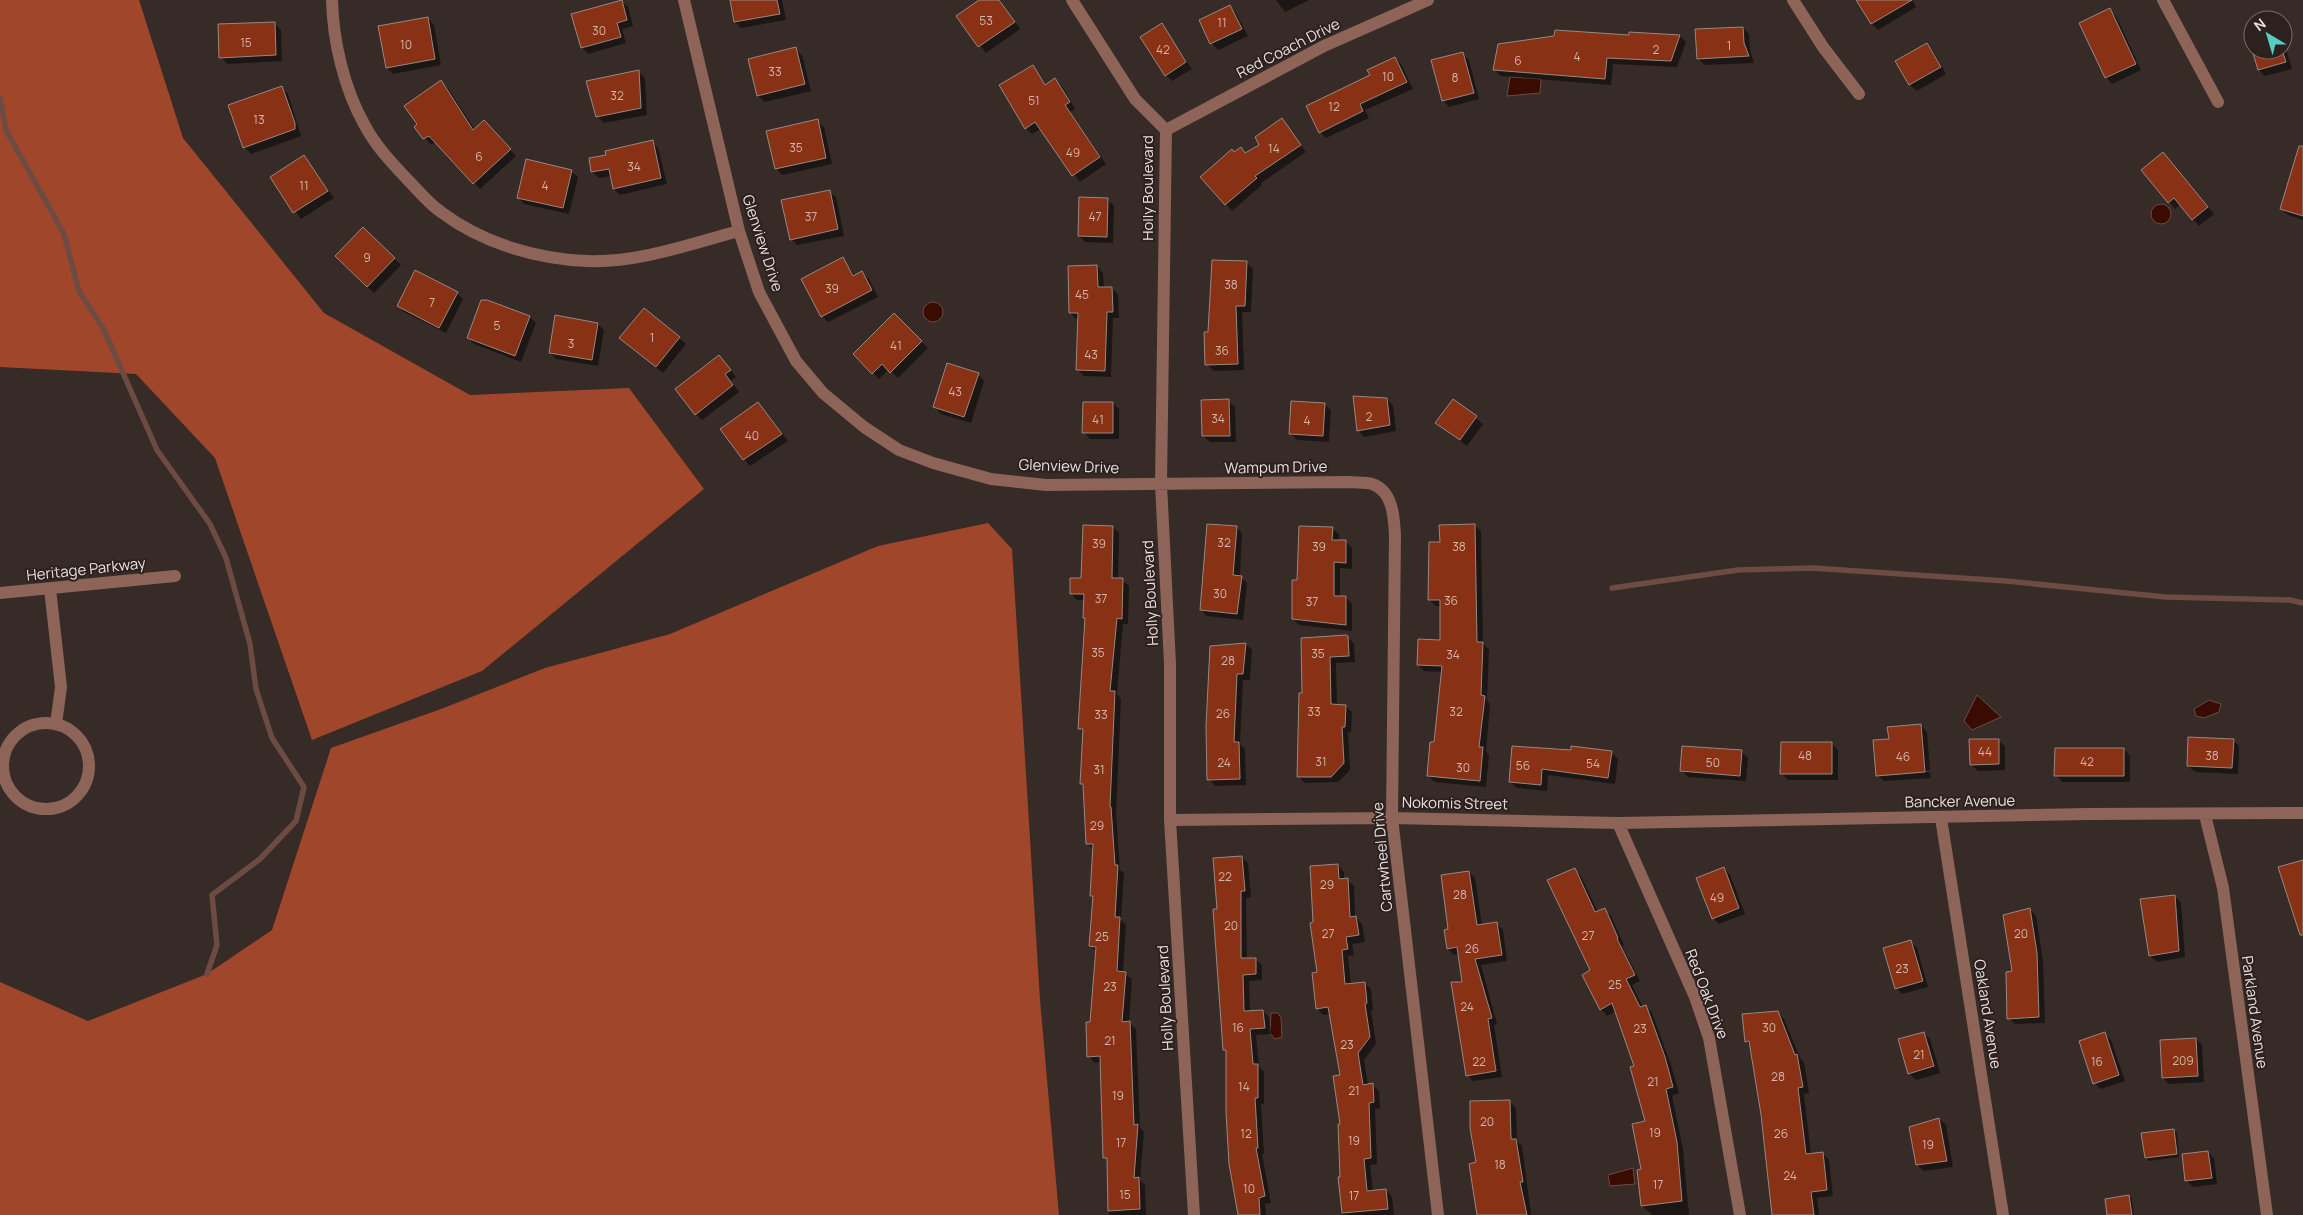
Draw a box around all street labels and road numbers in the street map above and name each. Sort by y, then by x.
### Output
street label: Red Coach Drive [1233,13,1343,83]
street label: Holly Boulevard [1137,135,1158,241]
street label: Glenview Drive [737,192,789,294]
street label: Glenview Drive [1018,454,1120,478]
street label: Wampum Drive [1224,456,1328,478]
street label: Holly Boulevard [1137,540,1163,646]
street label: Heritage Parkway [25,552,147,586]
street label: Bancker Avenue [1905,790,2016,812]
street label: Nokomis Street [1402,792,1508,814]
street label: Cartwheel Drive [1367,801,1397,913]
street label: Holly Boulevard [1152,945,1178,1051]
street label: Red Oak Drive [1680,946,1734,1042]
street label: Parkland Avenue [2237,954,2273,1070]
street label: Oakland Avenue [1969,958,2007,1070]

